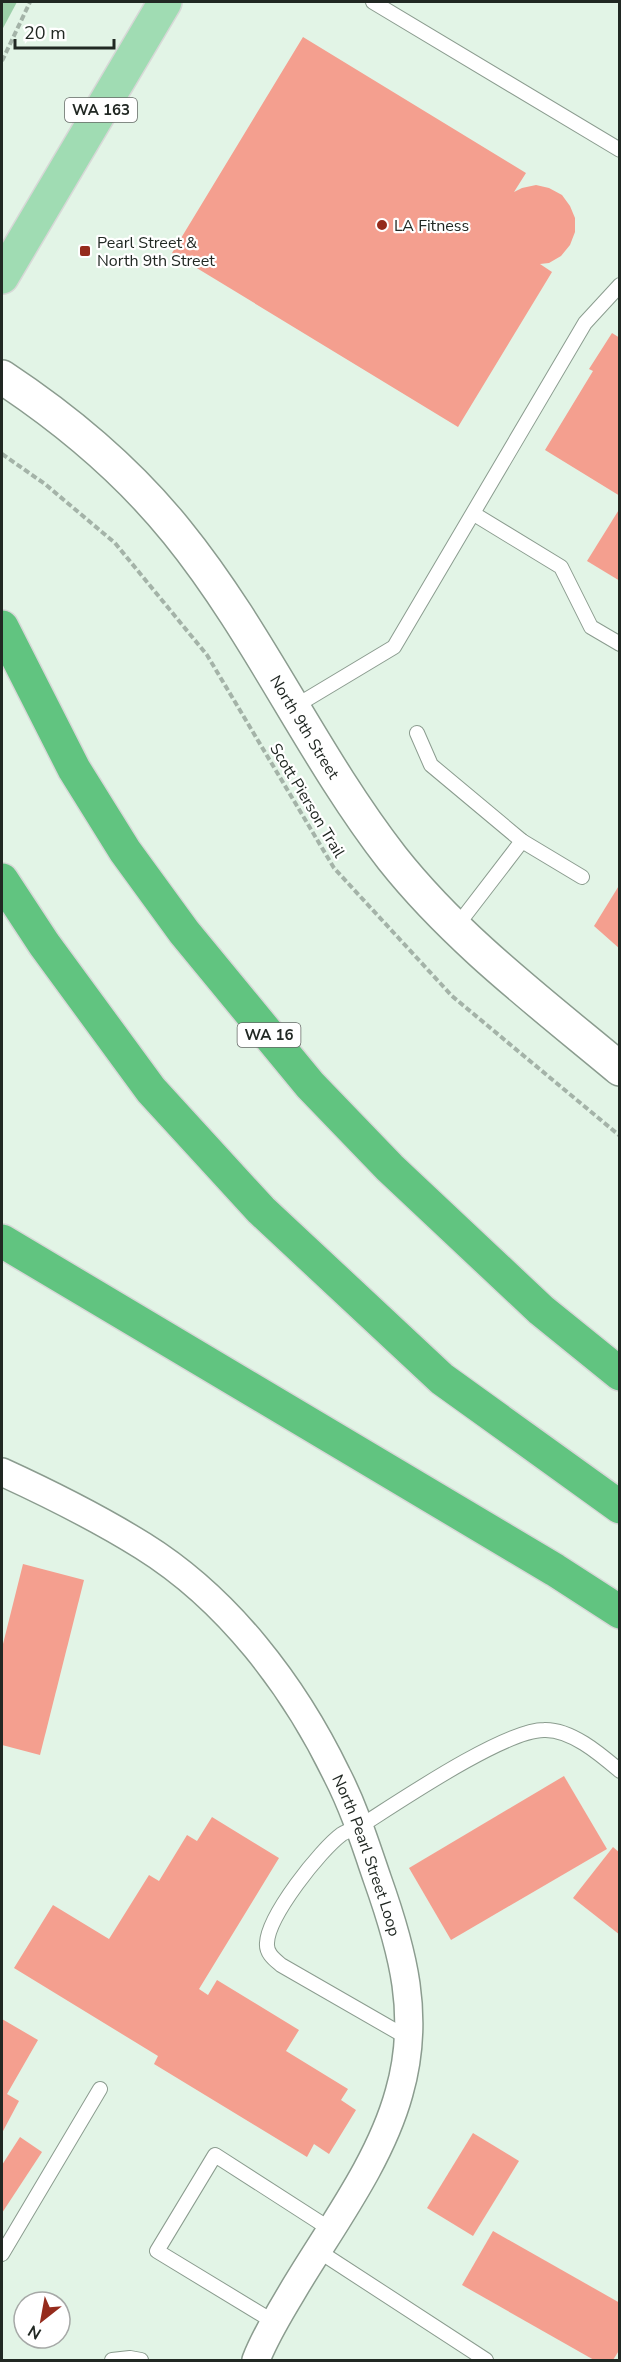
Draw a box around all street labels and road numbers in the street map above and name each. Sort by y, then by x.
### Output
road number: WA 163 [65,98,137,122]
street label: North 9th Street [264,671,344,784]
street label: Scott Pierson Trail [264,739,350,862]
road number: WA 16 [238,1023,300,1047]
street label: North Pearl Street Loop [326,1771,405,1939]

